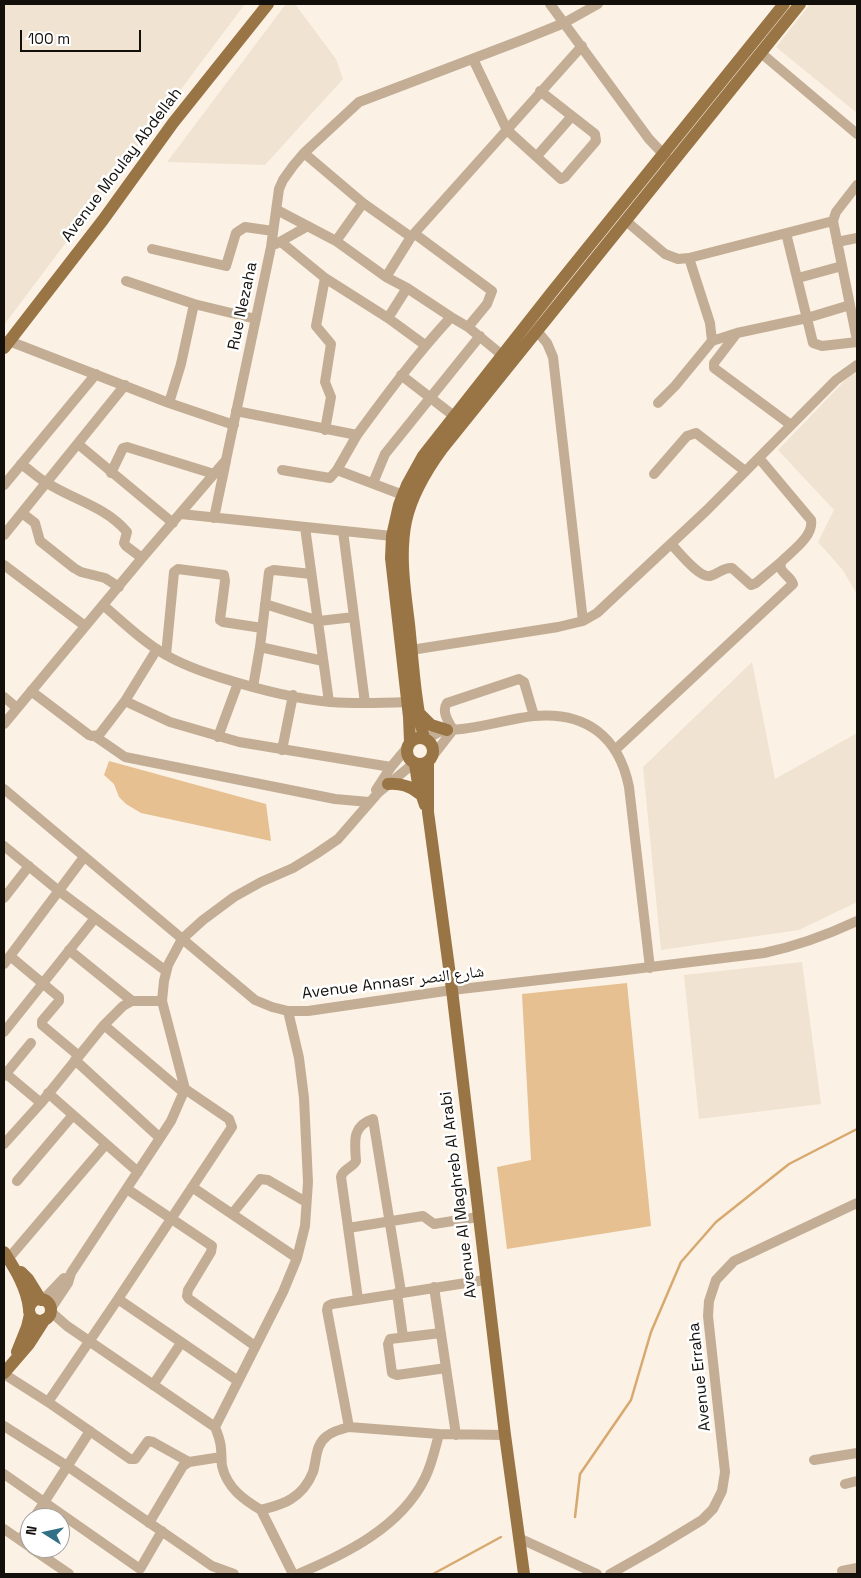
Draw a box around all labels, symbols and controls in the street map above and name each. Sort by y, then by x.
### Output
scale bar [22,20,144,52]
text: 100 m [28,29,70,48]
street label: Avenue Moulay Abdellah [58,84,186,246]
street label: Rue Nezaha [224,260,262,352]
street label: Avenue Annasr شارع النصر [301,962,485,1004]
street label: Avenue Al Maghreb Al Arabi [437,1090,481,1300]
street label: Avenue Erraha [685,1321,715,1433]
north arrow [20,1508,70,1558]
text: N [22,1524,41,1537]

